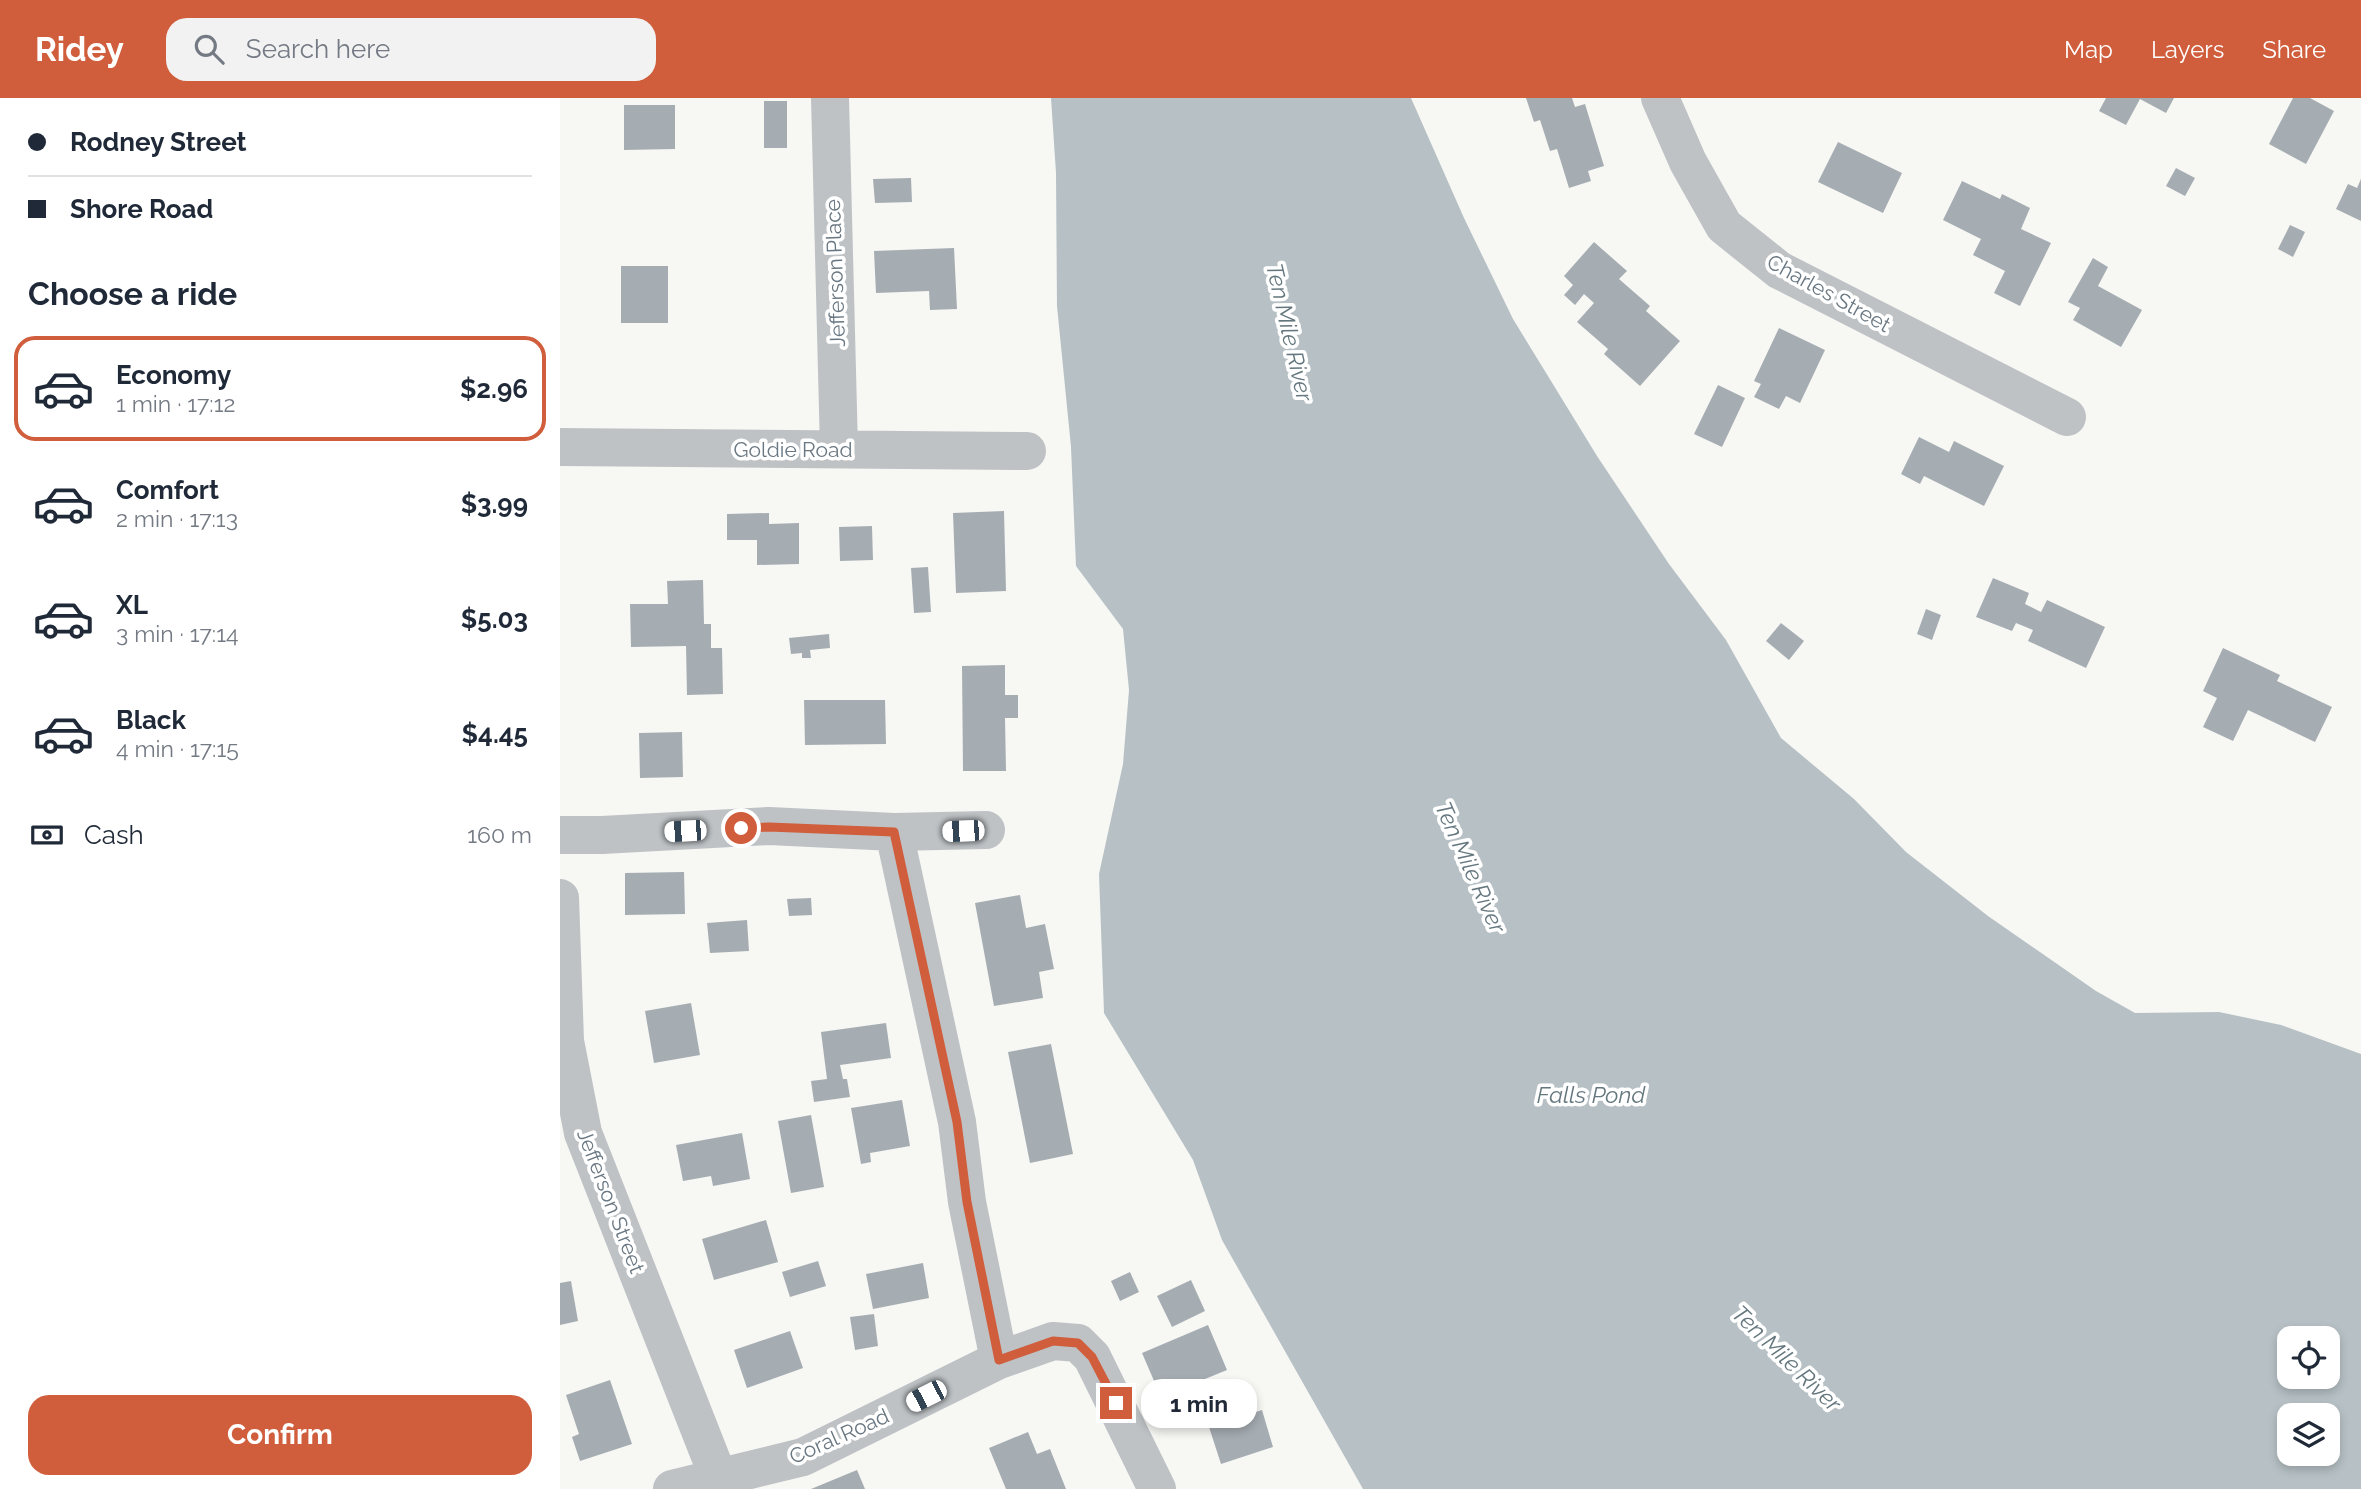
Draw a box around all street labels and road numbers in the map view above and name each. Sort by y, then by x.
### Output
street label: Jefferson Place [820,199,850,347]
street label: Charles Street [1763,249,1895,337]
street label: Goldie Road [734,437,852,462]
street label: Jefferson Street [572,1125,650,1277]
street label: Coral Road [785,1403,893,1469]

